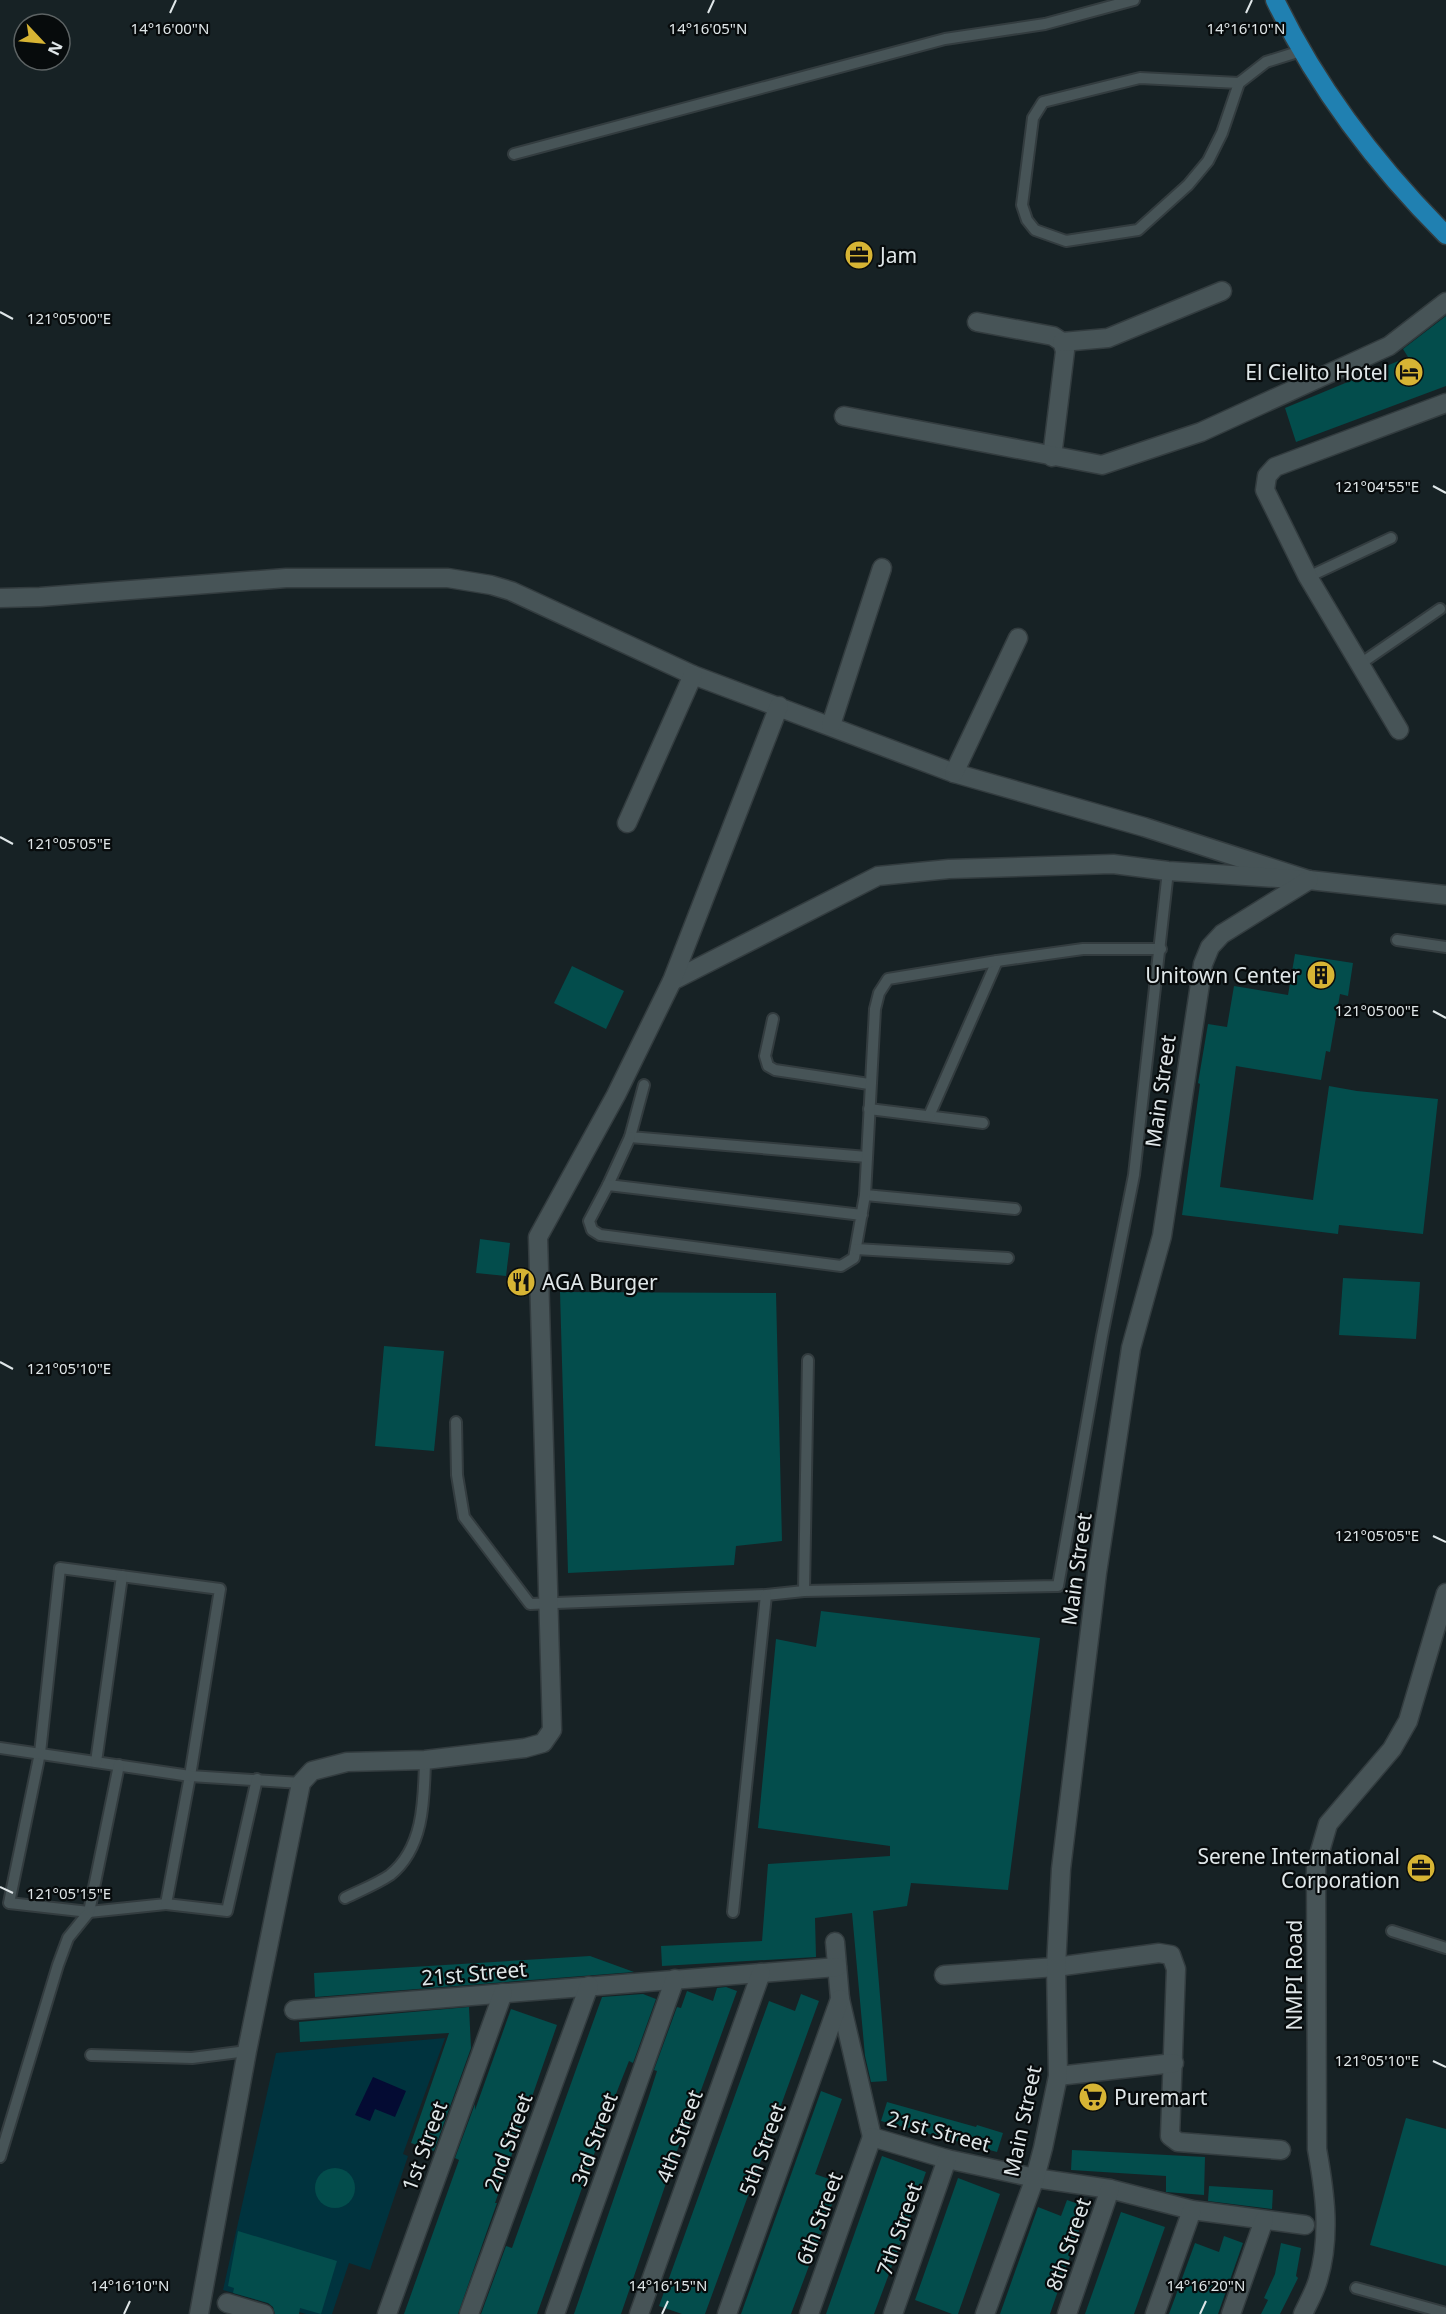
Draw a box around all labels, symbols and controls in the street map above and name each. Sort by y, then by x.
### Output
north arrow [12,12,72,72]
text: 14°16'00"N [131,18,209,38]
text: 14°16'05"N [669,18,747,38]
text: 14°16'10"N [1207,18,1285,38]
text: N [43,38,68,59]
office icon: Jam [843,239,875,271]
place label: Jam [878,241,917,269]
text: 121°05'00"E [27,308,111,328]
hotel icon: El Cielito Hotel [1393,356,1425,388]
place label: El Cielito Hotel [1245,358,1388,386]
text: 121°04'55"E [1335,476,1419,496]
text: 121°05'05"E [27,833,111,853]
building icon: Unitown Center [1305,959,1337,991]
place label: Unitown Center [1145,961,1300,989]
text: 121°05'00"E [1335,1000,1419,1020]
street label: Main Street [1138,1033,1182,1149]
restaurant icon: AGA Burger [505,1266,537,1298]
place label: AGA Burger [542,1268,658,1296]
text: 121°05'10"E [27,1358,111,1378]
street label: Main Street [1054,1511,1098,1627]
text: 121°05'05"E [1335,1525,1419,1545]
place label: Serene International Corporation [1197,1842,1400,1894]
office icon: Serene International Corporation [1405,1852,1437,1884]
text: 121°05'15"E [27,1883,111,1903]
street label: NMPI Road [1280,1920,1308,2030]
street label: 21st Street [420,1954,528,1992]
text: 121°05'10"E [1335,2050,1419,2070]
street label: Main Street [997,2062,1048,2179]
supermarket icon: Puremart [1077,2081,1109,2113]
place label: Puremart [1114,2083,1208,2111]
street label: 4th Street [649,2085,709,2186]
street label: 3rd Street [564,2088,624,2189]
street label: 2nd Street [477,2089,539,2195]
street label: 1st Street [395,2097,453,2195]
street label: 5th Street [732,2098,792,2199]
street label: 21st Street [884,2104,994,2158]
street label: 6th Street [789,2167,849,2268]
street label: 7th Street [870,2178,928,2279]
street label: 8th Street [1039,2193,1097,2294]
text: 14°16'10"N [91,2275,169,2295]
text: 14°16'15"N [629,2275,707,2295]
text: 14°16'20"N [1167,2275,1245,2295]

